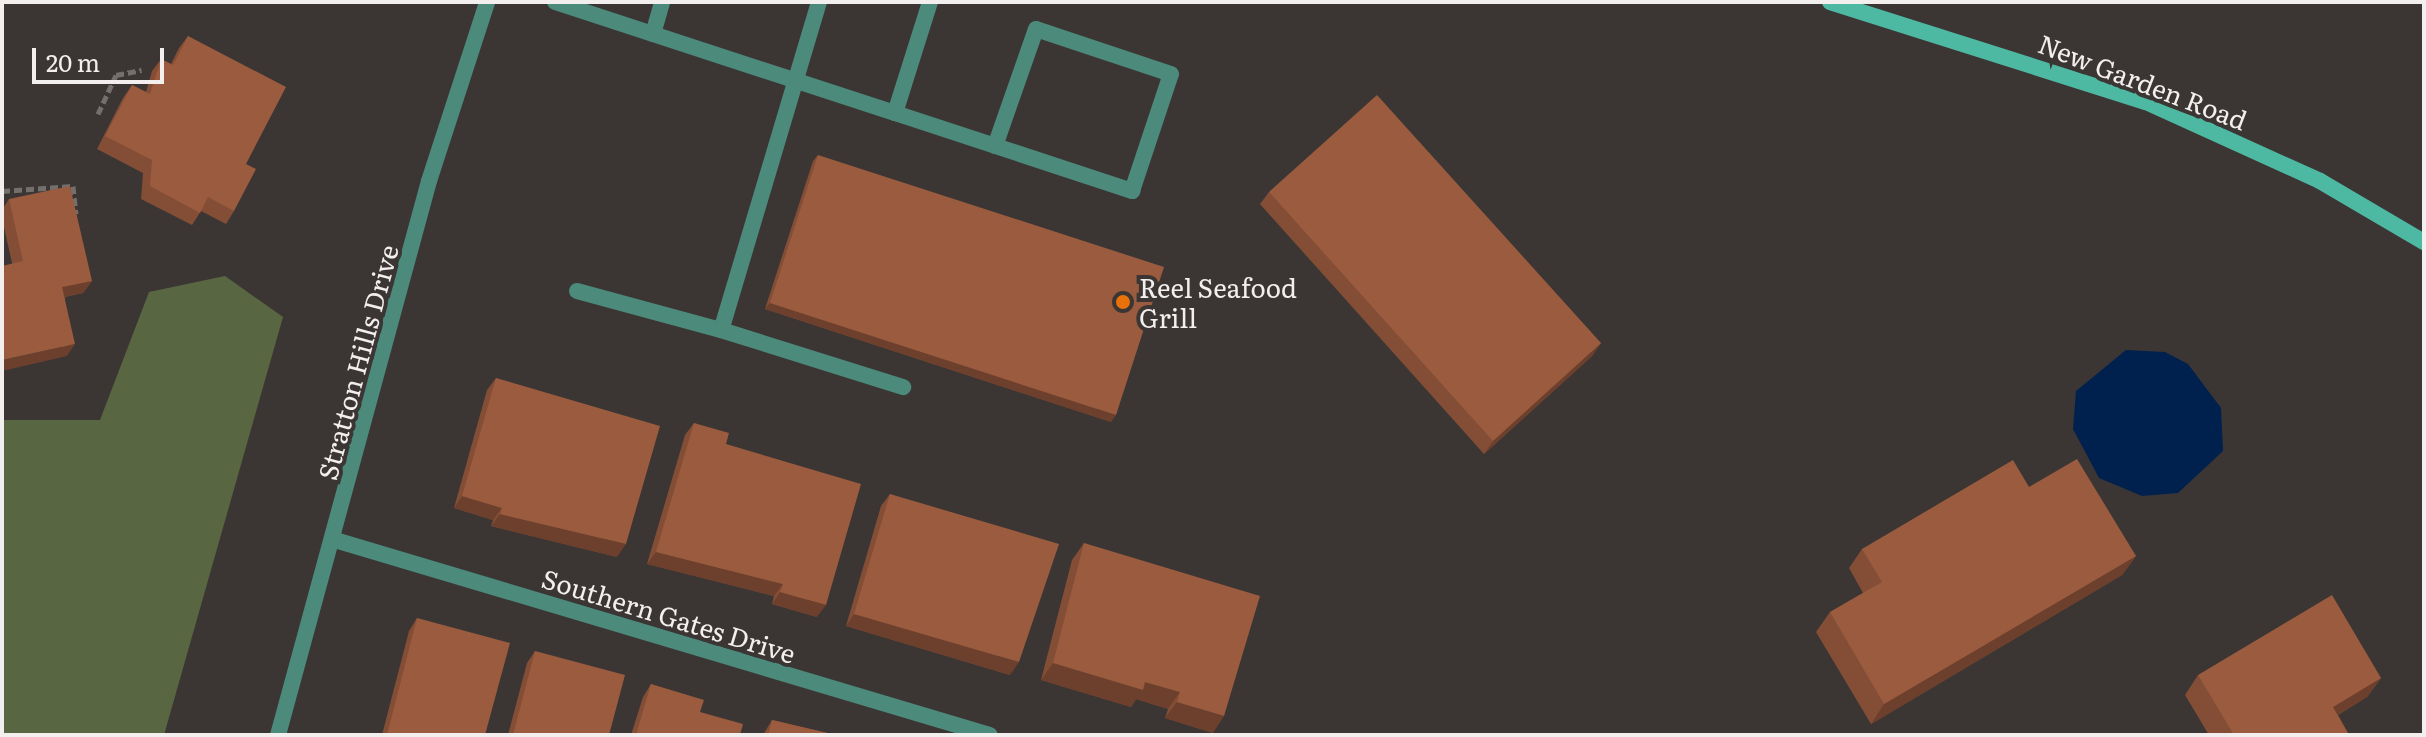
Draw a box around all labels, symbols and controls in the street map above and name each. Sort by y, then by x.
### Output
street label: New Garden Road [2034,27,2252,135]
scale bar [36,32,168,82]
text: 20 m [46,44,100,79]
street label: Stratton Hills Drive [311,241,403,483]
place label: Reel Seafood Grill [1139,271,1297,332]
marker: Reel Seafood Grill [1114,293,1132,311]
street label: Southern Gates Drive [539,562,799,668]

